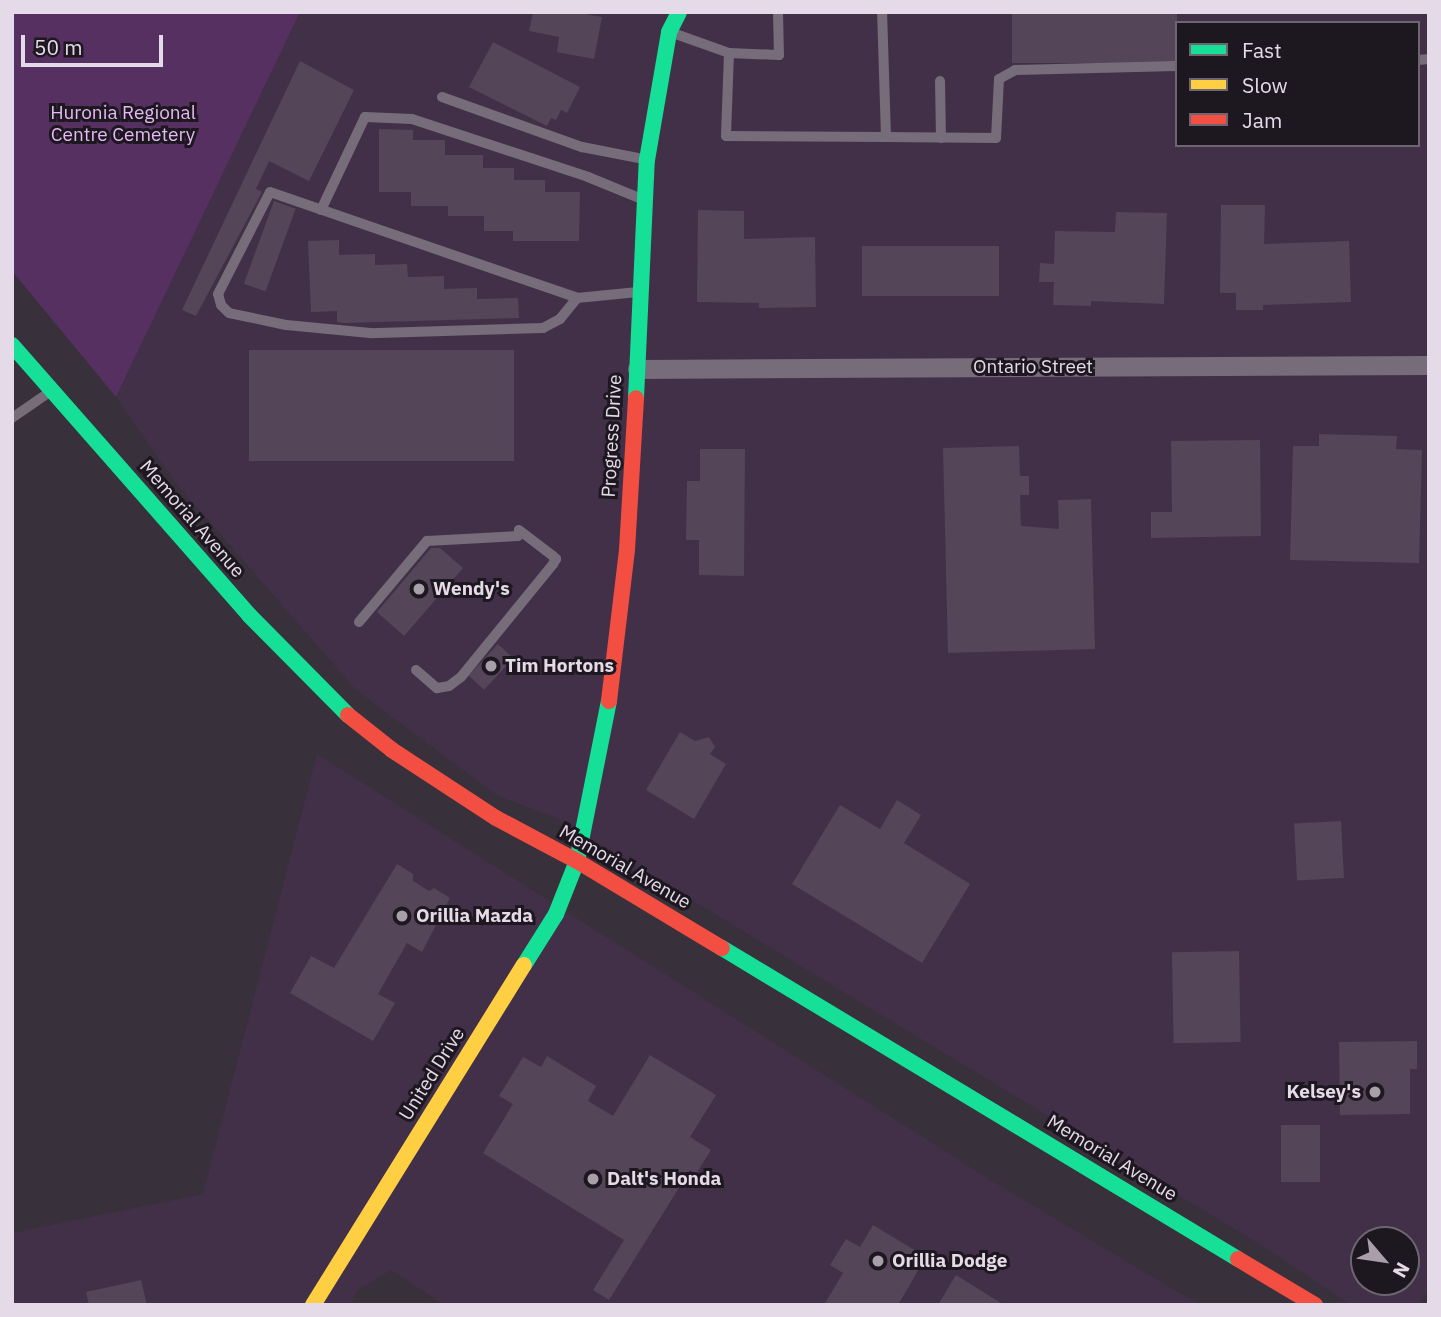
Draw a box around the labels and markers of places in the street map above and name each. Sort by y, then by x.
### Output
place label: Wendy's [433,578,510,600]
marker: Wendy's [411,581,427,597]
place label: Tim Hortons [505,655,614,677]
marker: Tim Hortons [483,658,499,674]
place label: Orillia Mazda [416,905,533,927]
marker: Orillia Mazda [394,908,410,924]
place label: Kelsey's [1287,1081,1361,1103]
marker: Kelsey's [1367,1084,1383,1100]
place label: Dalt's Honda [607,1168,721,1190]
marker: Dalt's Honda [585,1171,601,1187]
place label: Orillia Dodge [892,1250,1007,1272]
marker: Orillia Dodge [870,1253,886,1269]

